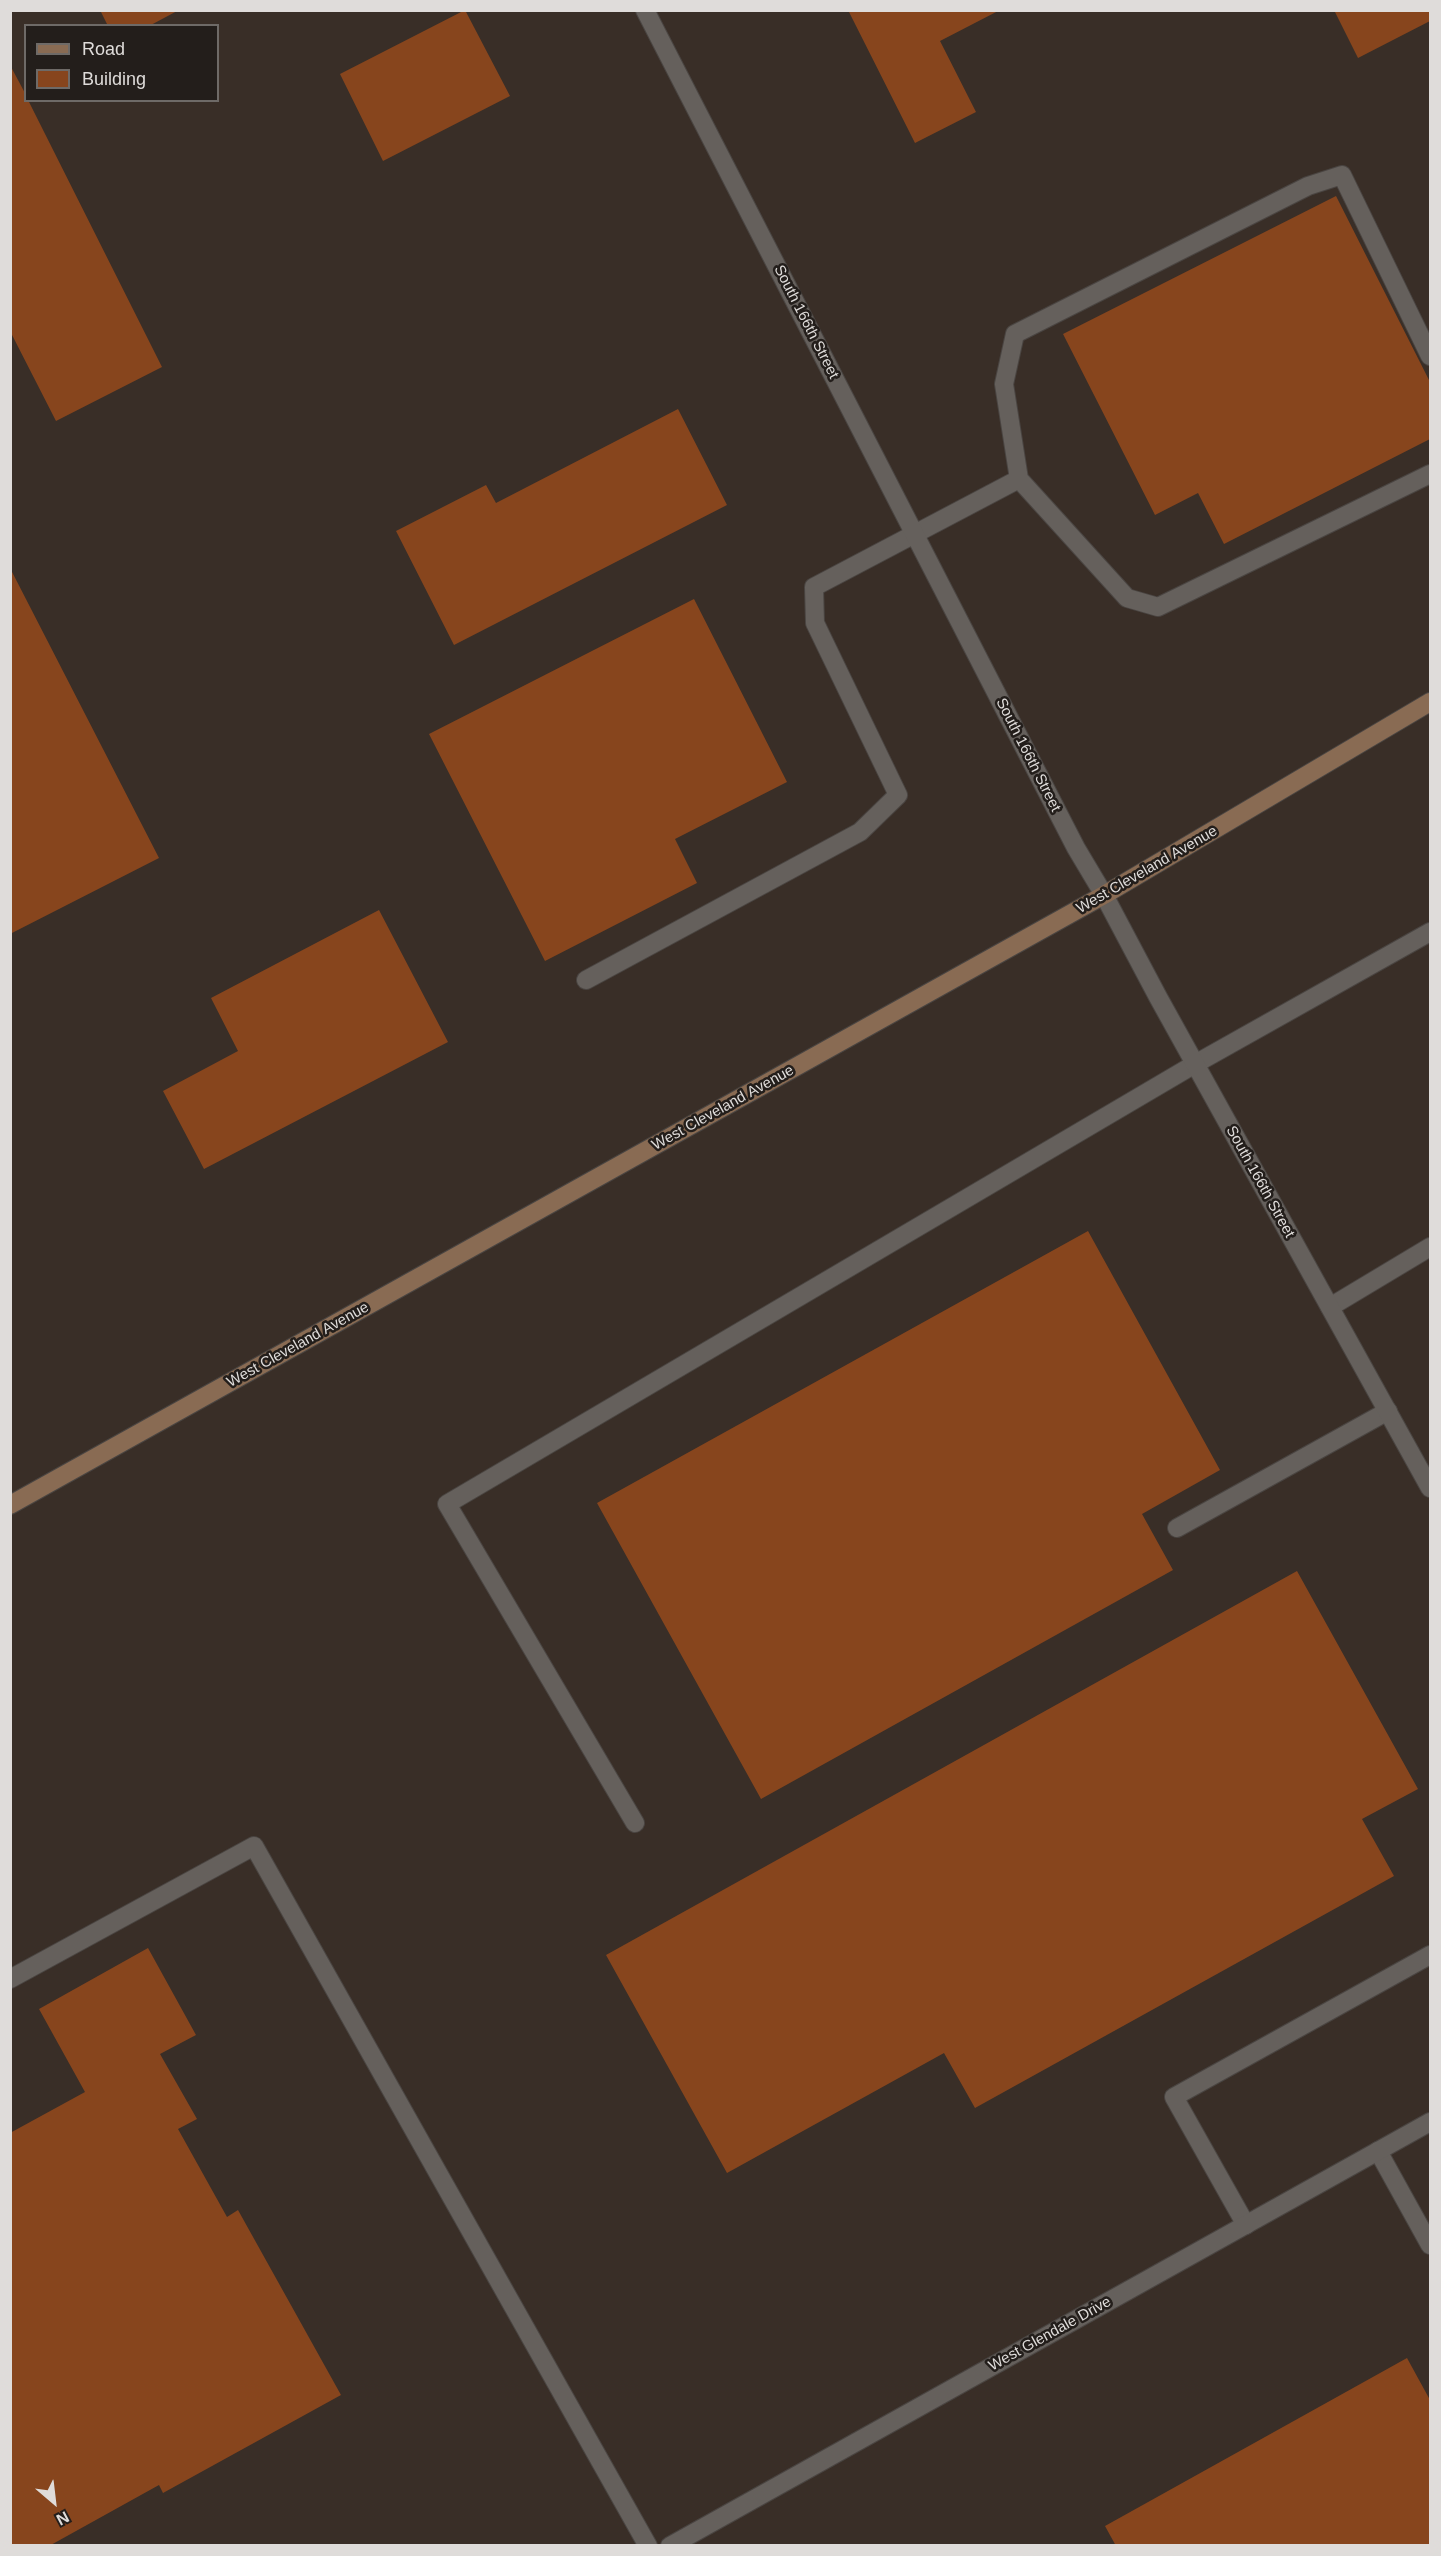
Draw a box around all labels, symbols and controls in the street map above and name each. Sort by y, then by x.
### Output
legend [24,24,219,102]
text: Road [82,39,125,59]
text: Building [82,69,146,89]
street label: South 166th Street [770,262,842,382]
street label: South 166th Street [992,695,1064,815]
street label: West Cleveland Avenue [1073,822,1221,918]
street label: West Cleveland Avenue [649,1061,797,1155]
street label: South 166th Street [1222,1123,1298,1241]
street label: West Cleveland Avenue [224,1298,372,1392]
street label: West Glendale Drive [986,2293,1114,2375]
north arrow [24,2472,84,2532]
text: N [54,2508,72,2529]

